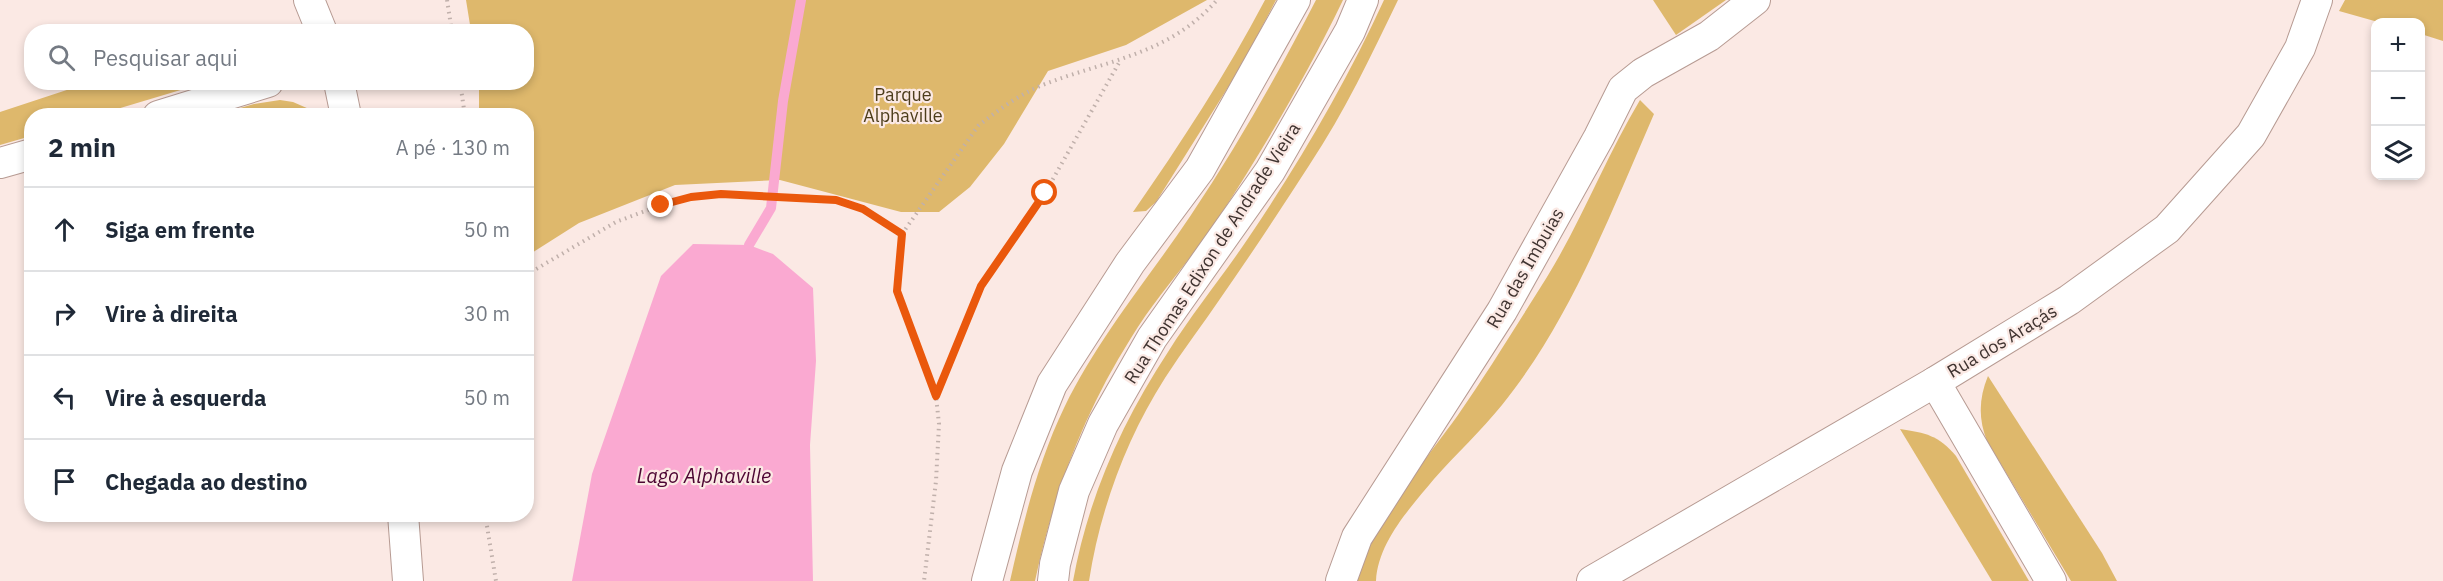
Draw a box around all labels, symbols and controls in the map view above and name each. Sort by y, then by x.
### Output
map controls [2371,18,2425,180]
button: + [2371,18,2425,72]
search box [24,24,534,90]
icon: search [45,41,78,74]
text: Pesquisar aqui [93,43,238,72]
button: − [2371,72,2425,126]
park label: Parque Alphaville [863,83,943,127]
street label: Rua Thomas Edixon de Andrade Vieira [1119,118,1305,388]
button: layers [2371,126,2425,180]
text: 2 min [48,130,116,164]
text: A pé · 130 m [396,134,510,161]
route start [1031,179,1057,205]
route end [647,191,673,217]
street label: Rua das Imbuias [1481,204,1569,332]
icon: ahead [48,213,81,246]
text: Siga em frente [105,215,255,244]
text: 50 m [464,216,510,243]
icon: right [48,297,81,330]
text: Vire à direita [105,299,238,328]
street label: Rua dos Araçás [1943,299,2061,383]
text: 30 m [464,300,510,327]
icon: left [48,381,81,414]
text: Vire à esquerda [105,383,267,412]
text: 50 m [464,384,510,411]
water label: Lago Alphaville [637,462,771,489]
icon: arrive [48,465,81,498]
text: Chegada ao destino [105,467,308,496]

